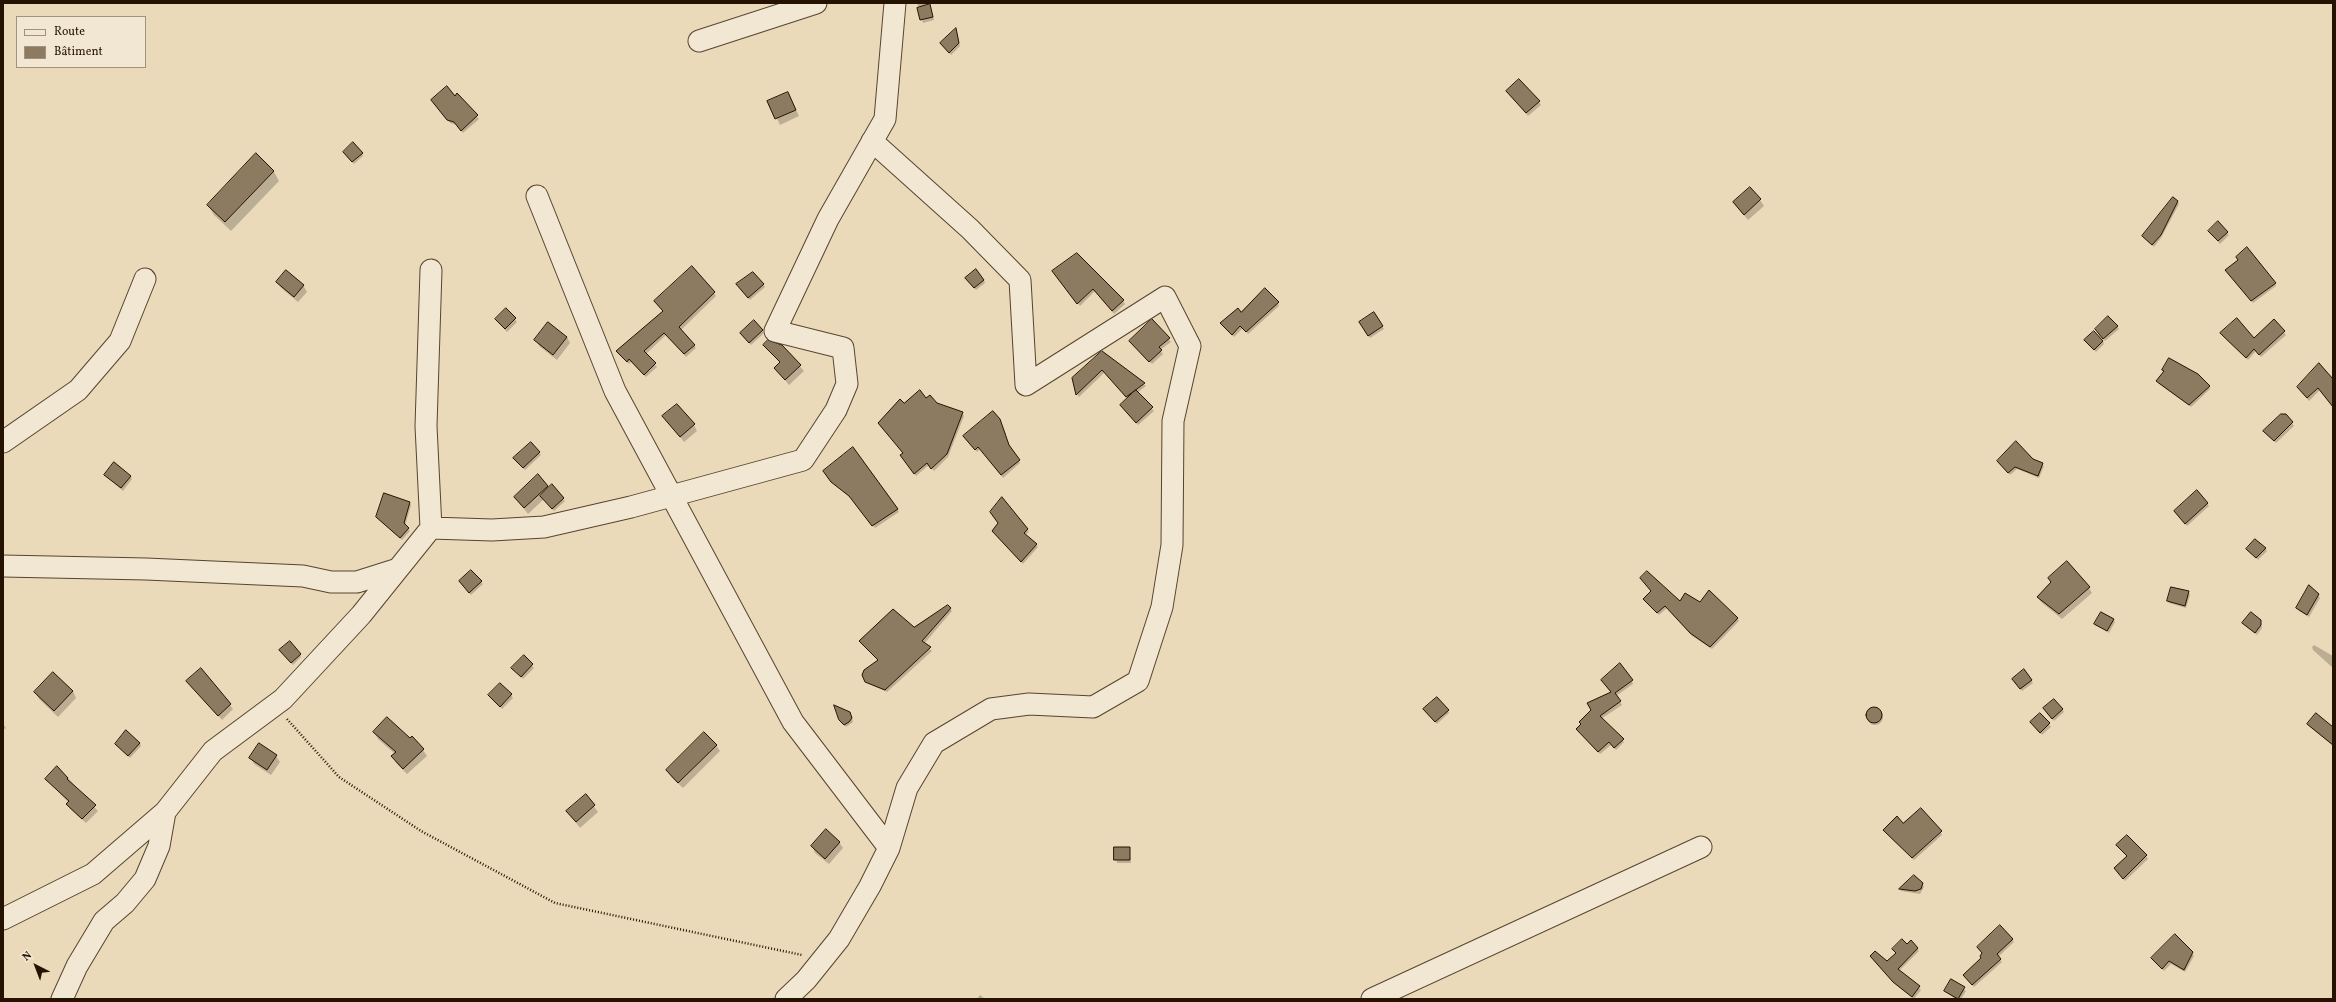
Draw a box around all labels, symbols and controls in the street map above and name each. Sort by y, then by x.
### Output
legend [16,16,146,68]
text: Route [54,24,85,40]
text: Bâtiment [54,44,103,60]
north arrow [16,946,56,986]
text: N [20,948,36,965]

